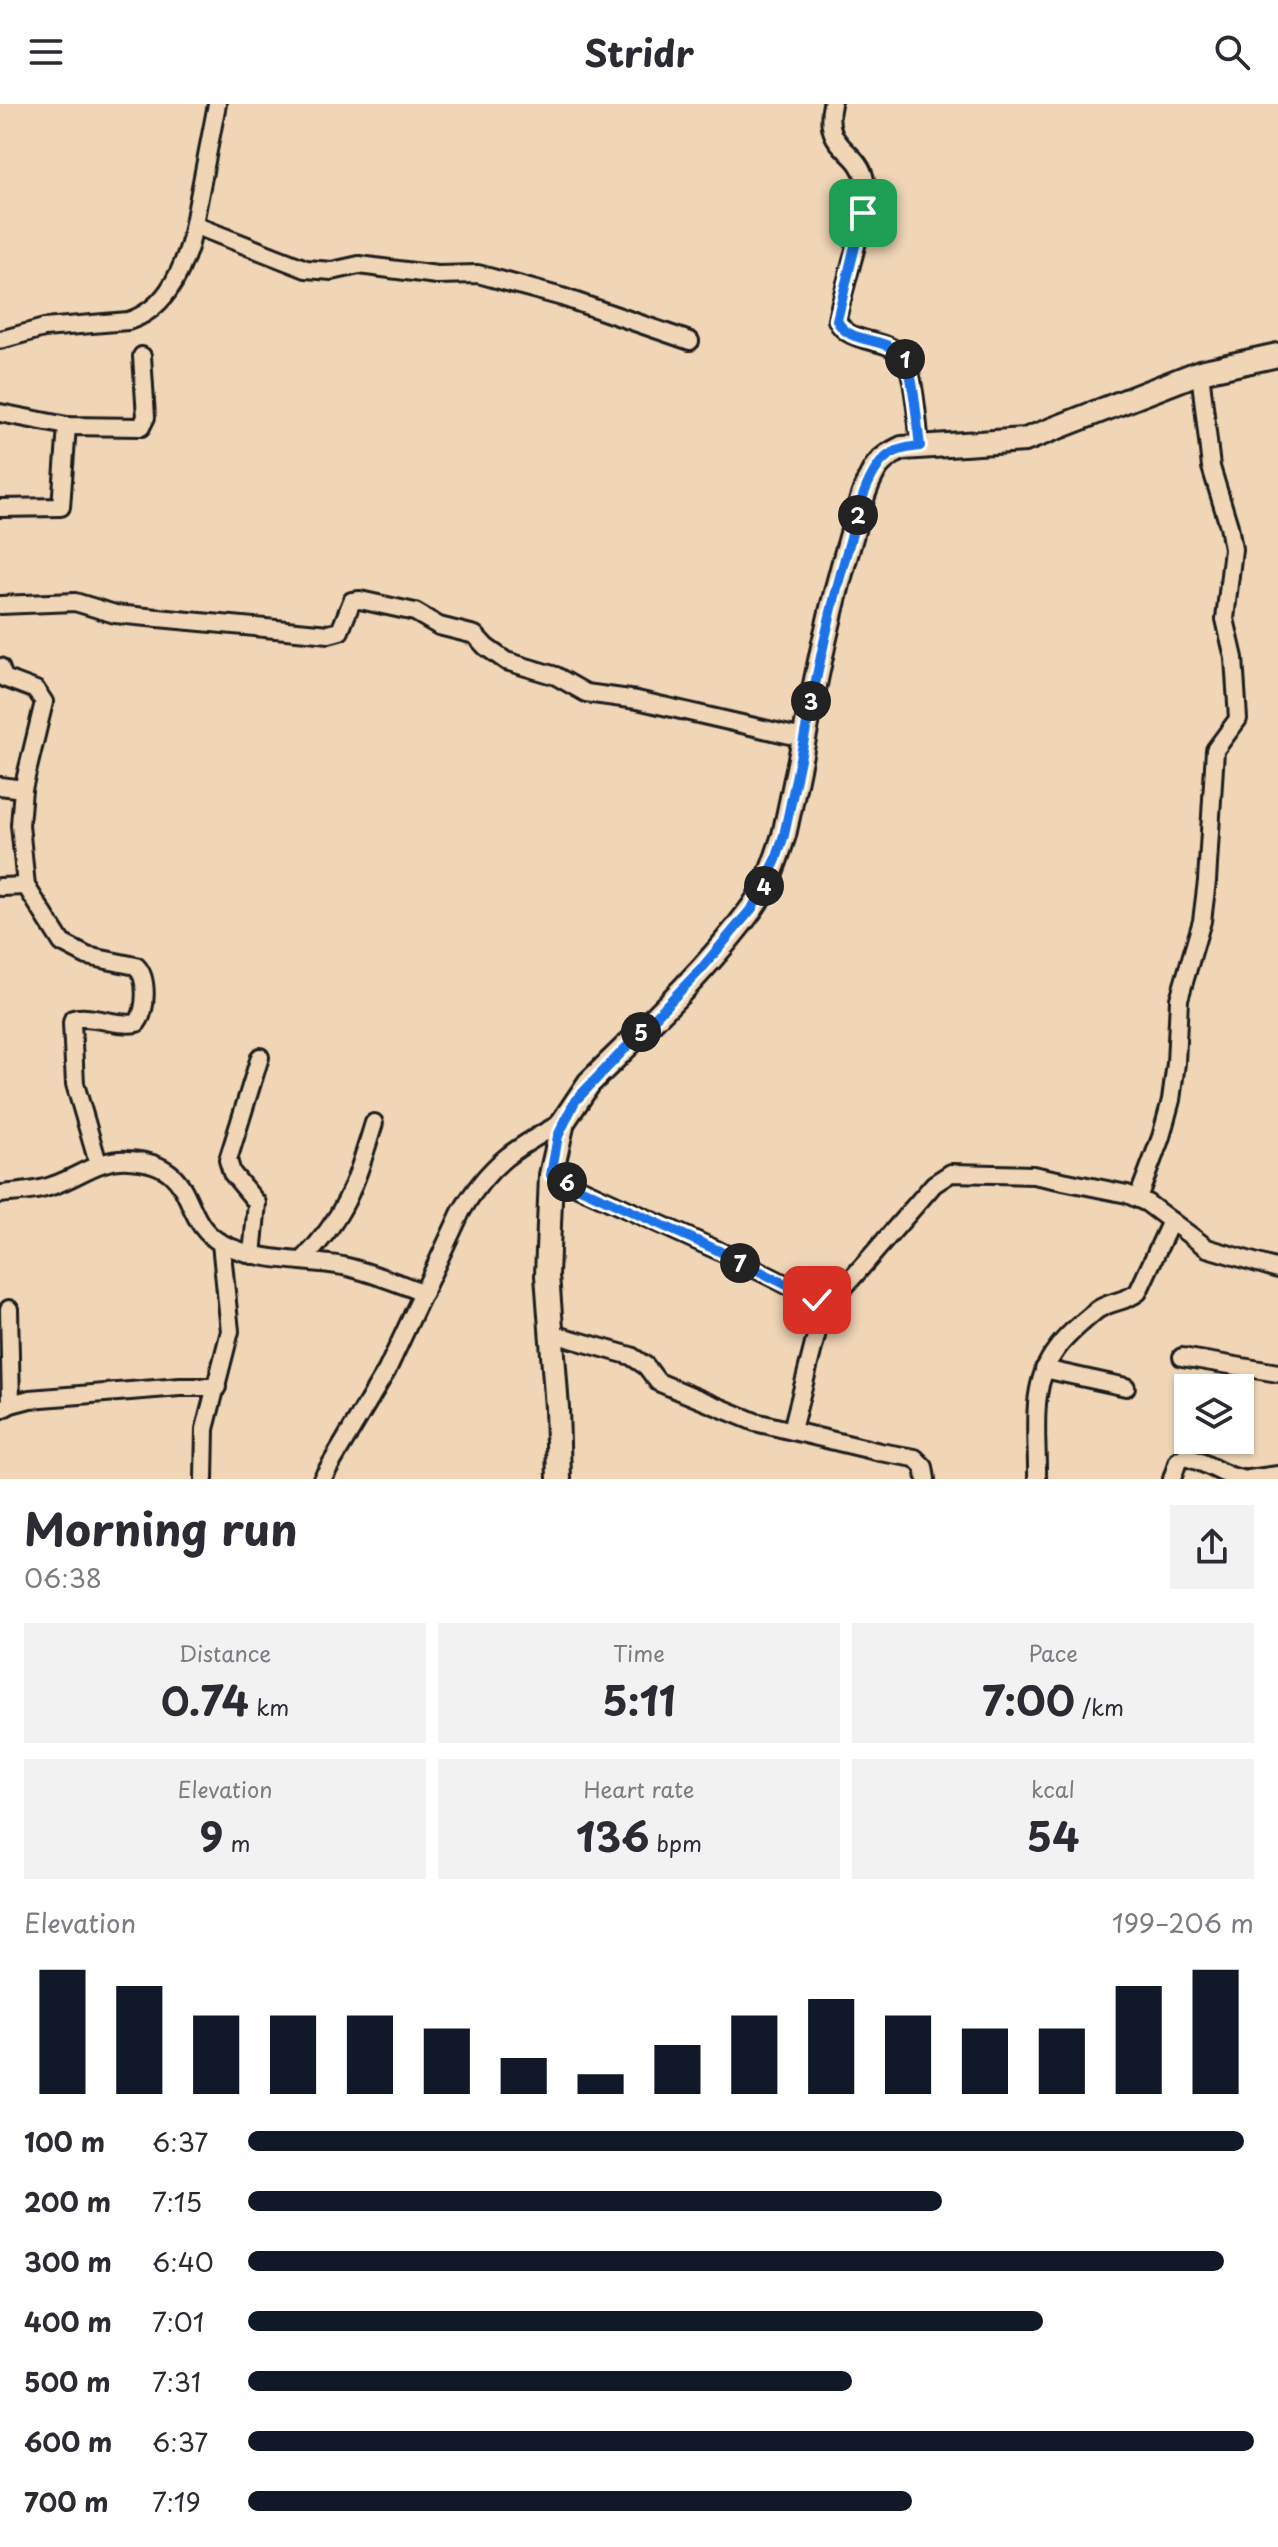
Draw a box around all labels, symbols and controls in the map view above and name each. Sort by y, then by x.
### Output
text: Stridr [584,25,694,79]
icon: menu [24,30,68,74]
icon: search [1210,30,1254,74]
pin [829,179,897,247]
icon: arrive [841,191,885,235]
pin: 1 [885,339,925,379]
text: 1 [900,342,910,375]
pin: 2 [838,495,878,535]
text: 2 [850,498,866,531]
pin: 3 [791,681,831,721]
text: 3 [804,684,818,717]
pin: 4 [744,866,784,906]
text: 4 [757,869,771,902]
pin: 5 [621,1012,661,1052]
text: 5 [634,1015,648,1048]
pin: 6 [547,1162,587,1202]
text: 6 [559,1165,575,1198]
pin: 7 [720,1243,760,1283]
text: 7 [734,1246,746,1279]
pin [783,1266,851,1334]
icon: check [795,1278,839,1322]
map controls [1174,1374,1254,1454]
button: layers [1174,1374,1254,1454]
text: Morning run [24,1495,298,1561]
button: share [1170,1505,1254,1589]
text: 06:38 [24,1558,102,1597]
text: Distance [179,1636,271,1669]
text: Time [613,1636,665,1669]
text: Pace [1028,1636,1078,1669]
text: 0.74 [161,1669,249,1730]
text: 5:11 [602,1669,676,1730]
text: 7:00 [982,1669,1075,1730]
text: km [249,1690,289,1723]
text: /km [1075,1690,1124,1723]
text: Elevation [178,1772,272,1805]
text: Heart rate [583,1772,695,1805]
text: kcal [1031,1772,1075,1805]
text: 9 [199,1805,223,1866]
text: 136 [576,1805,649,1866]
text: 54 [1027,1805,1079,1866]
text: m [223,1826,251,1859]
text: bpm [649,1826,702,1859]
text: Elevation [24,1903,136,1942]
text: 199–206 m [1112,1903,1254,1942]
text: 100 m [24,2122,105,2161]
text: 6:37 [152,2122,208,2161]
text: 200 m [24,2182,111,2221]
text: 7:15 [152,2182,202,2221]
text: 300 m [24,2242,112,2281]
text: 6:40 [152,2242,214,2281]
text: 400 m [24,2302,112,2341]
text: 7:01 [152,2302,205,2341]
text: 500 m [24,2362,110,2401]
text: 7:31 [152,2362,201,2401]
text: 600 m [24,2422,112,2461]
text: 6:37 [152,2422,208,2461]
text: 700 m [24,2482,109,2521]
text: 7:19 [152,2482,201,2521]

